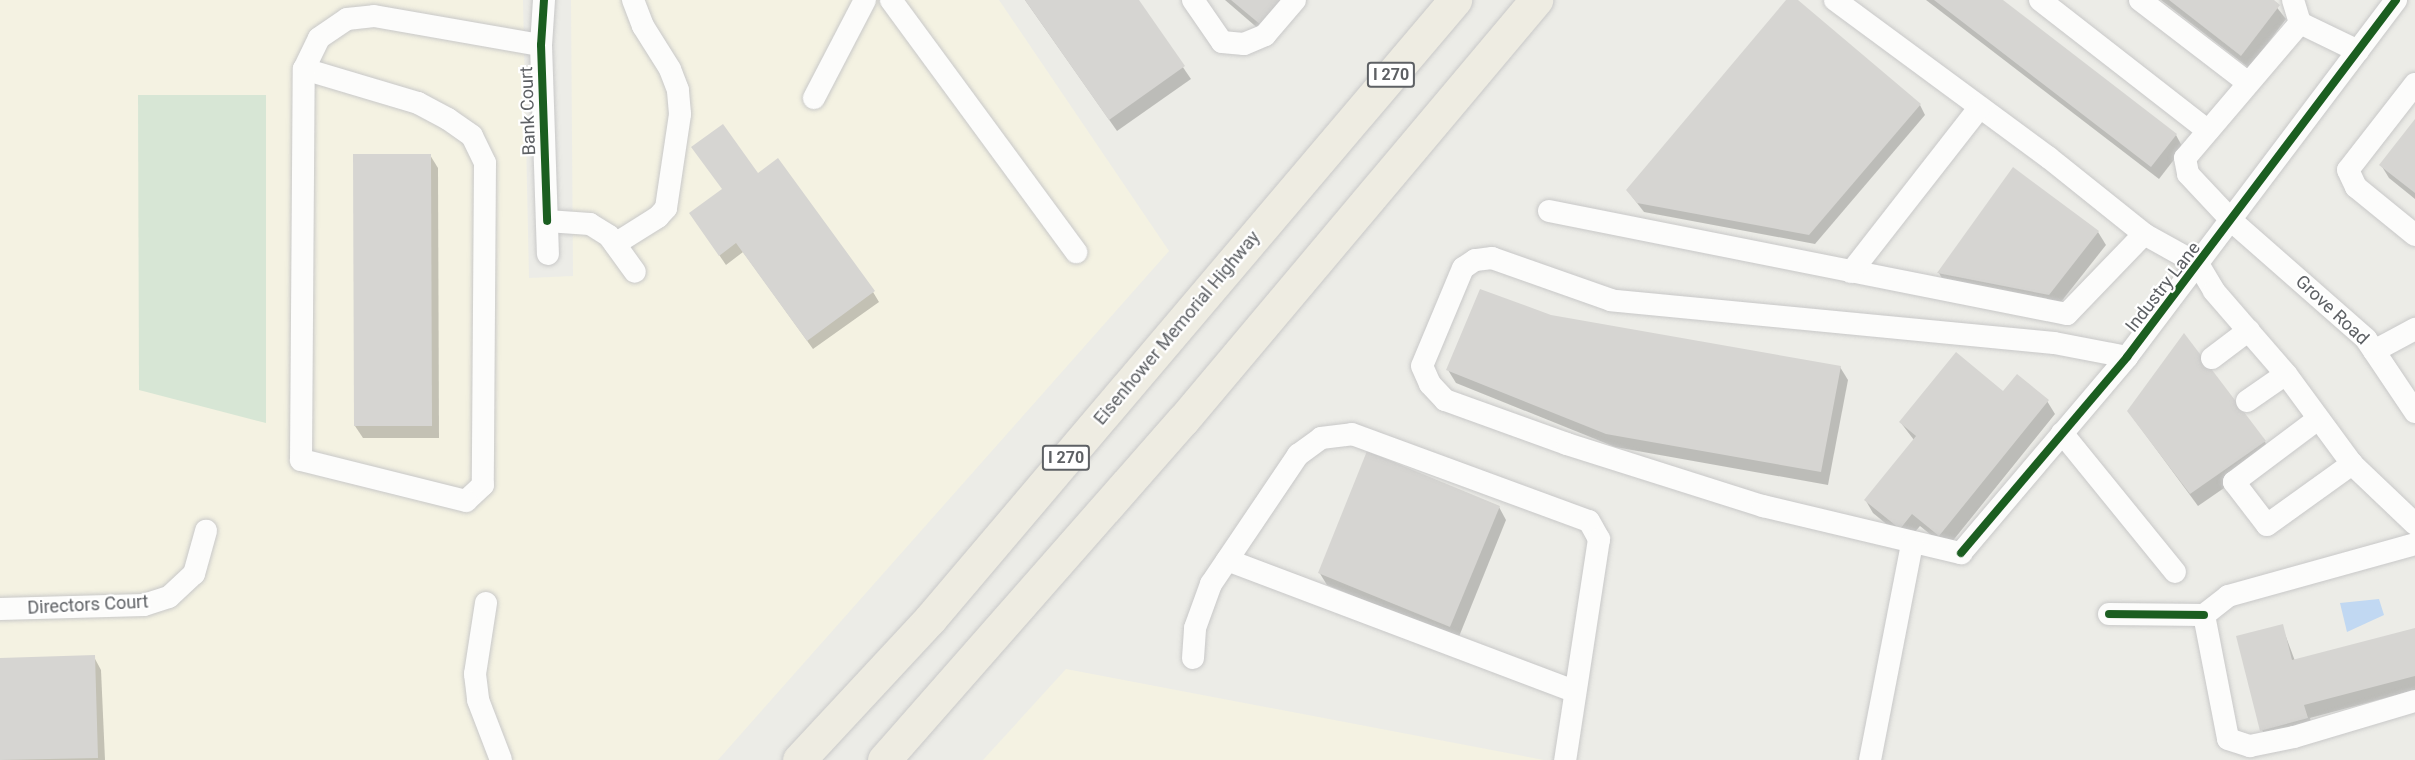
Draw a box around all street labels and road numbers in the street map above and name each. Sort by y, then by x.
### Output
road number: I 270 [1366,62,1416,88]
street label: Bank Court [516,66,540,156]
street label: Eisenhower Memorial Highway [1089,227,1265,429]
street label: Industry Lane [2121,238,2205,336]
street label: Grove Road [2291,271,2373,349]
road number: I 270 [1040,445,1092,471]
street label: Directors Court [27,591,149,619]

